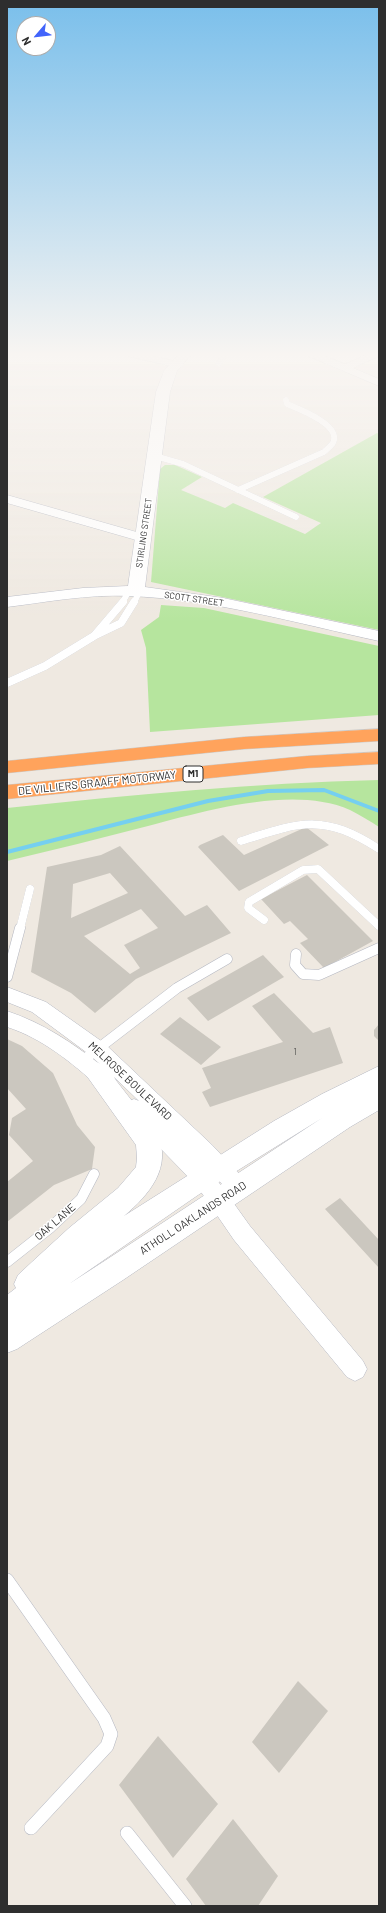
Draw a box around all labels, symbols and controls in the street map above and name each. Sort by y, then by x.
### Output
north arrow [16,16,56,56]
text: N [18,35,33,48]
street label: STIRLING STREET [134,497,154,569]
street label: SCOTT STREET [164,589,224,609]
road number: M1 [183,766,203,782]
street label: DE VILLIERS GRAAFF MOTORWAY [17,768,177,798]
street label: MELROSE BOULEVARD [86,1039,174,1123]
house number: 1 [293,1047,297,1057]
street label: ATHOLL OAKLANDS ROAD [137,1179,249,1257]
street label: OAK LANE [32,1201,78,1243]

